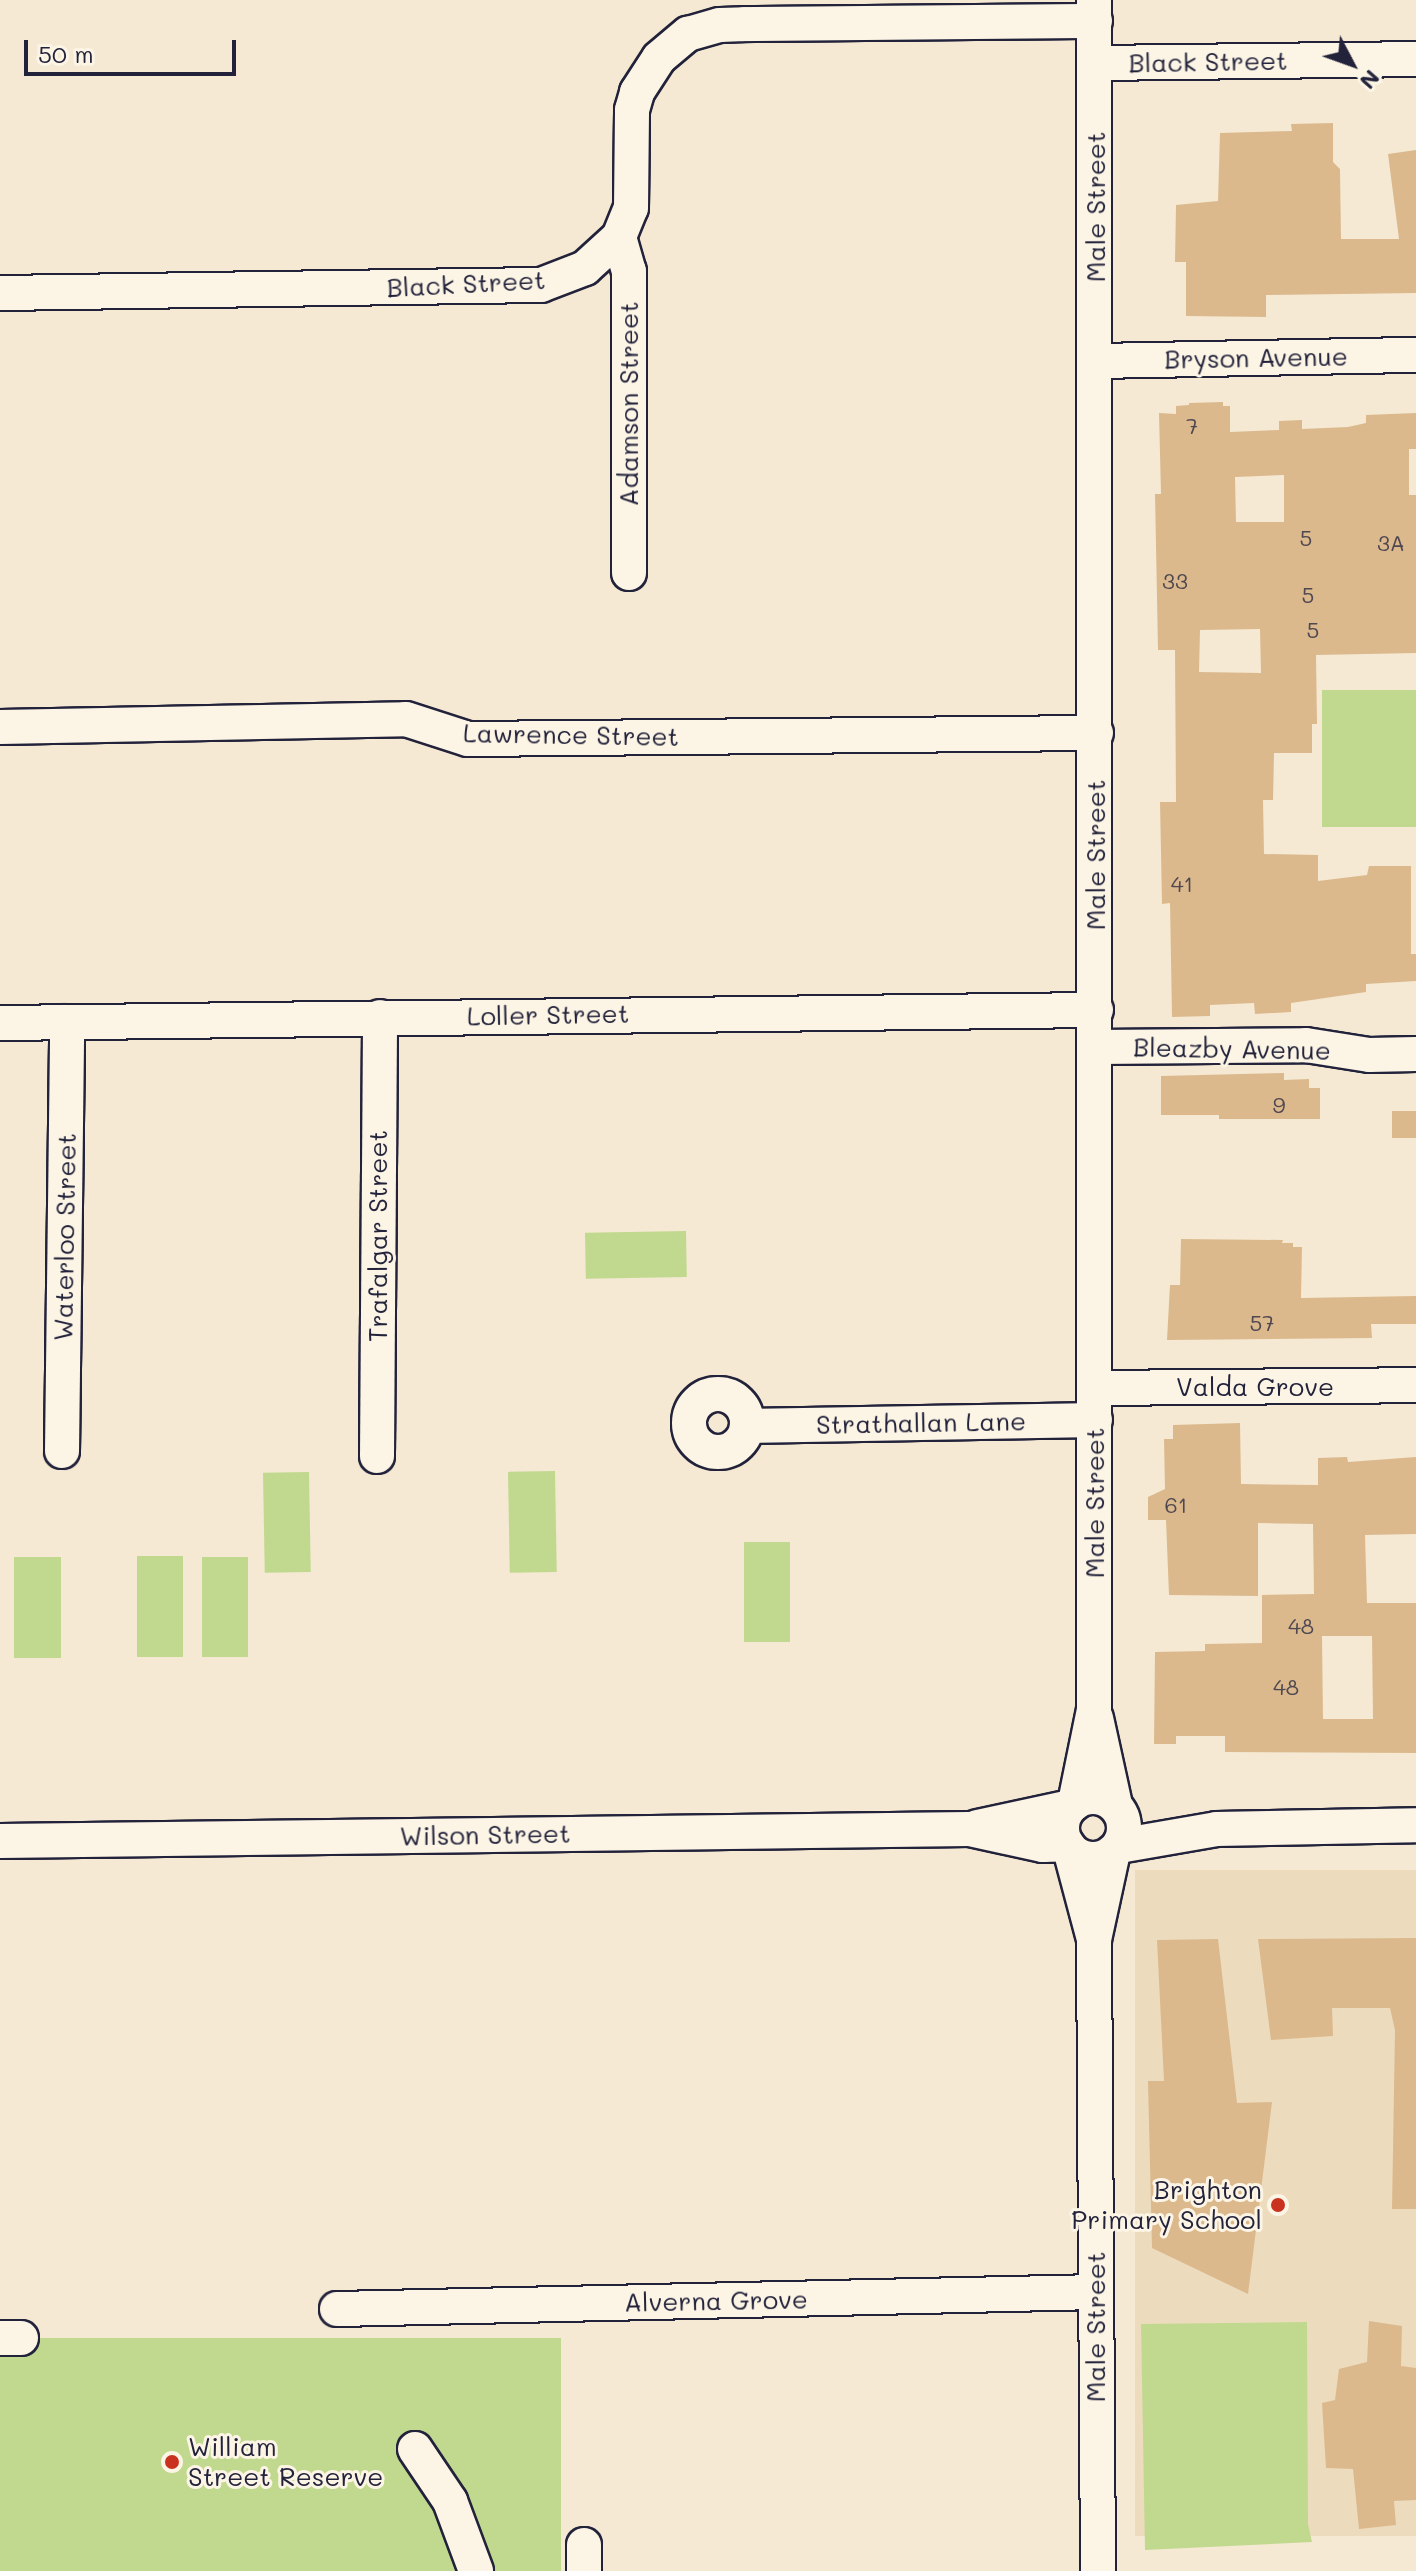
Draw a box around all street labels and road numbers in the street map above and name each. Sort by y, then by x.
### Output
street label: Black Street [1128,45,1288,79]
street label: Male Street [1080,132,1112,282]
street label: Black Street [386,264,546,304]
street label: Adamson Street [613,302,645,506]
street label: Bryson Avenue [1164,341,1348,375]
street label: Lawrence Street [463,718,679,752]
street label: Male Street [1080,780,1112,930]
street label: Loller Street [467,998,629,1032]
street label: Bleazby Avenue [1133,1032,1331,1066]
street label: Trafalgar Street [362,1130,394,1342]
street label: Waterloo Street [48,1133,82,1341]
street label: Valda Grove [1176,1371,1334,1403]
street label: Strathallan Lane [816,1406,1026,1440]
street label: Male Street [1079,1428,1111,1578]
street label: Wilson Street [399,1818,571,1852]
street label: Male Street [1080,2252,1112,2402]
street label: Alverna Grove [624,2284,808,2318]

